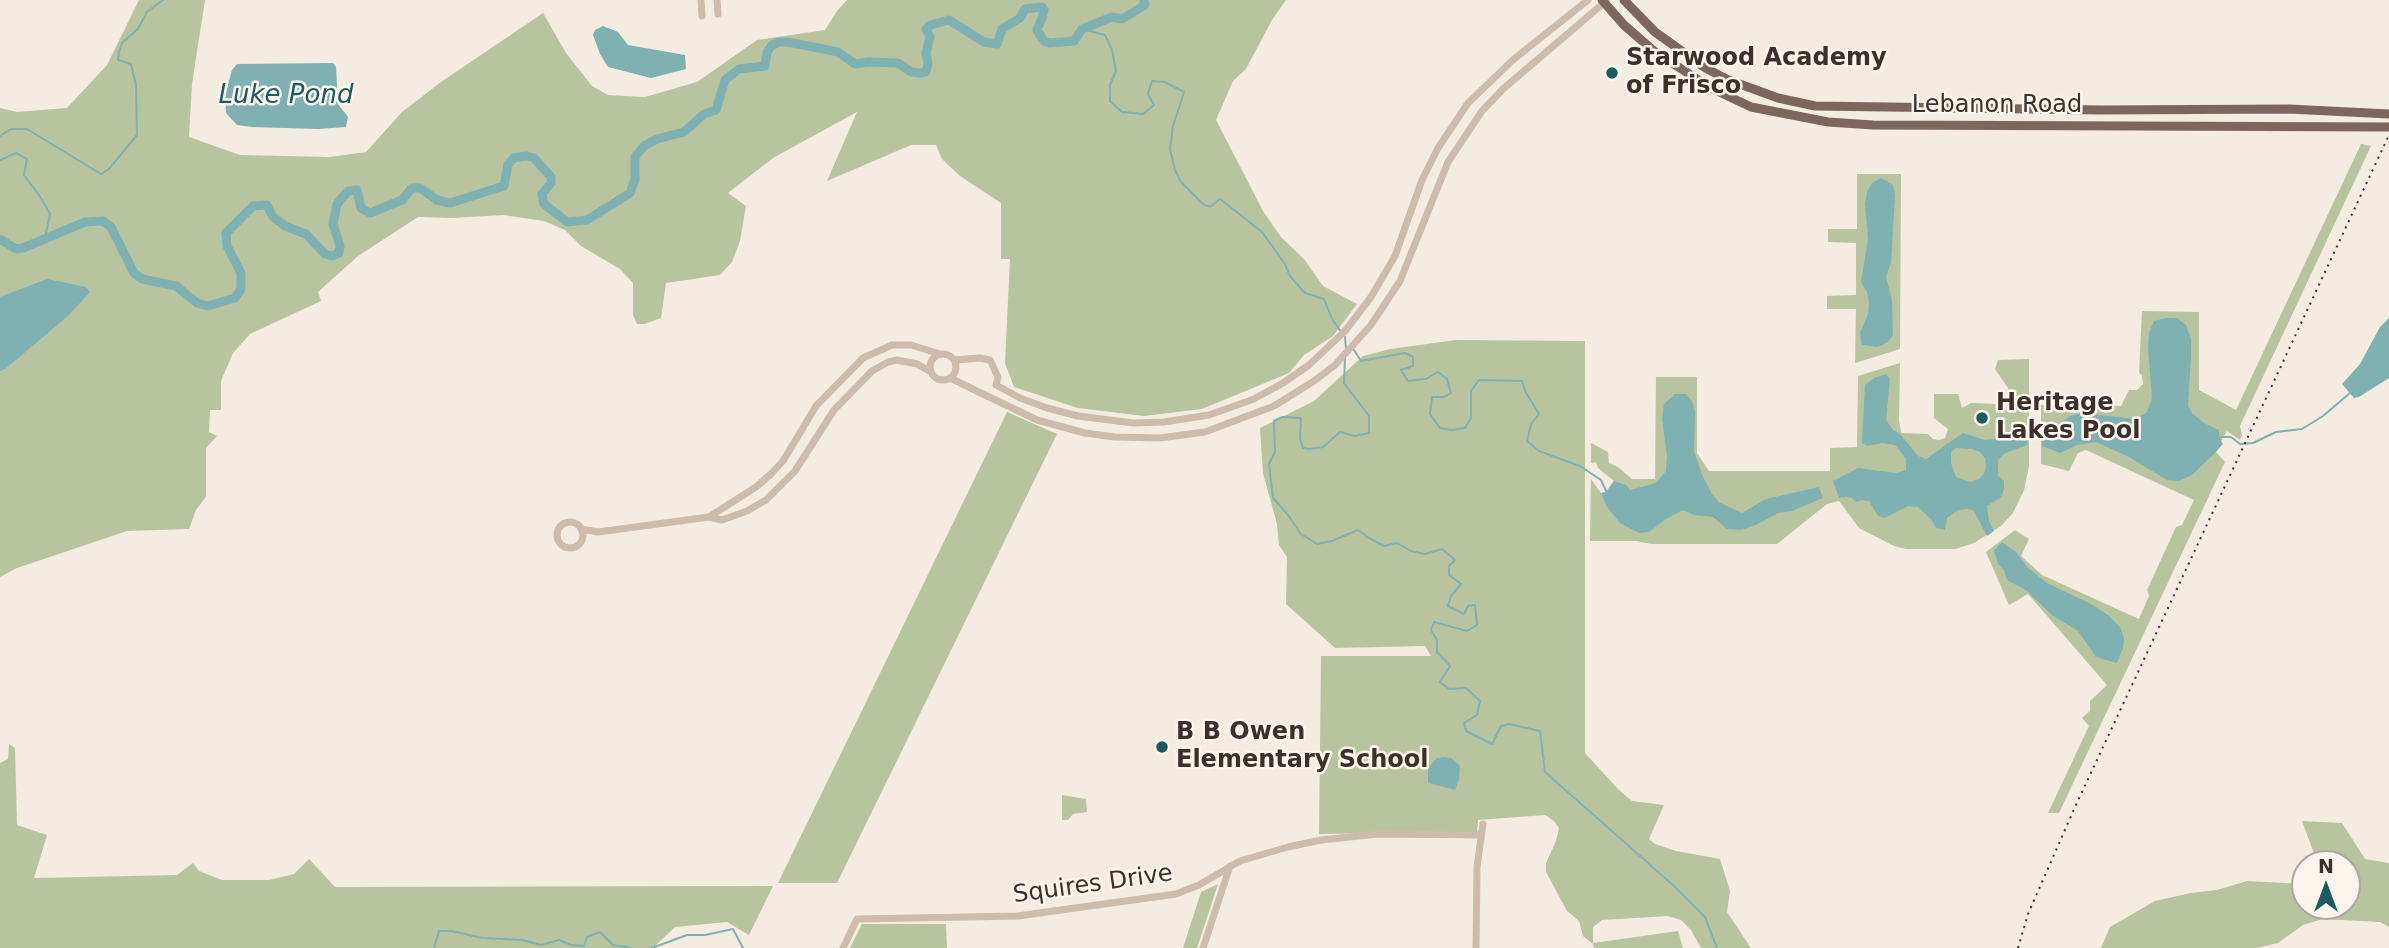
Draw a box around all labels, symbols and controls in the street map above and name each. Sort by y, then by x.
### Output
place label: Starwood Academy of Frisco [1626,45,1887,101]
marker: Starwood Academy of Frisco [1604,65,1620,81]
water label: Luke Pond [219,80,353,112]
street label: Lebanon Road [1912,92,2082,120]
place label: Heritage Lakes Pool [1996,390,2141,446]
marker: Heritage Lakes Pool [1974,410,1990,426]
place label: B B Owen Elementary School [1176,719,1429,775]
marker: B B Owen Elementary School [1154,739,1170,755]
north arrow [2291,850,2361,920]
text: N [2318,855,2334,877]
street label: Squires Drive [1011,860,1175,910]

